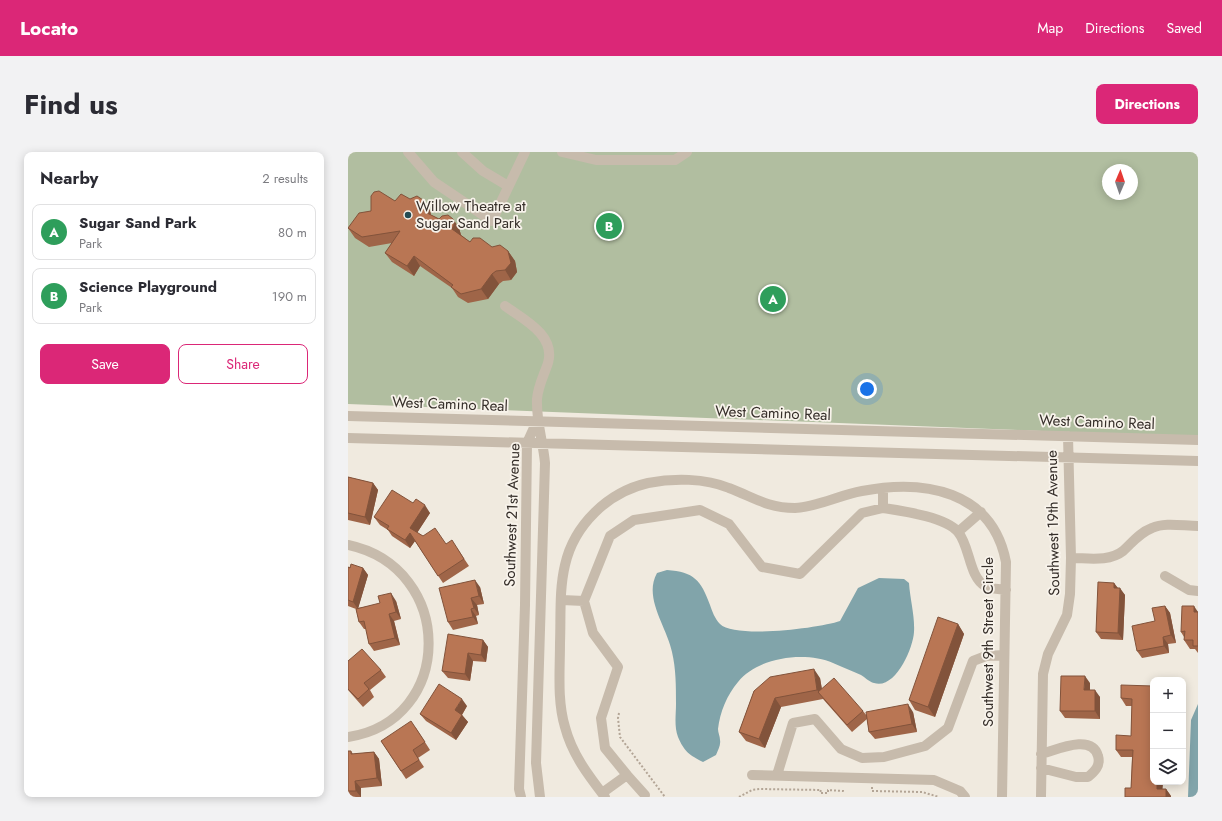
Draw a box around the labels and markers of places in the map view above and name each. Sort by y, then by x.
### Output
place label: Willow Theatre at Sugar Sand Park [416,195,526,234]
marker: Willow Theatre at Sugar Sand Park [403,210,413,220]
pin: B [596,211,622,241]
pin: A [760,284,786,314]

